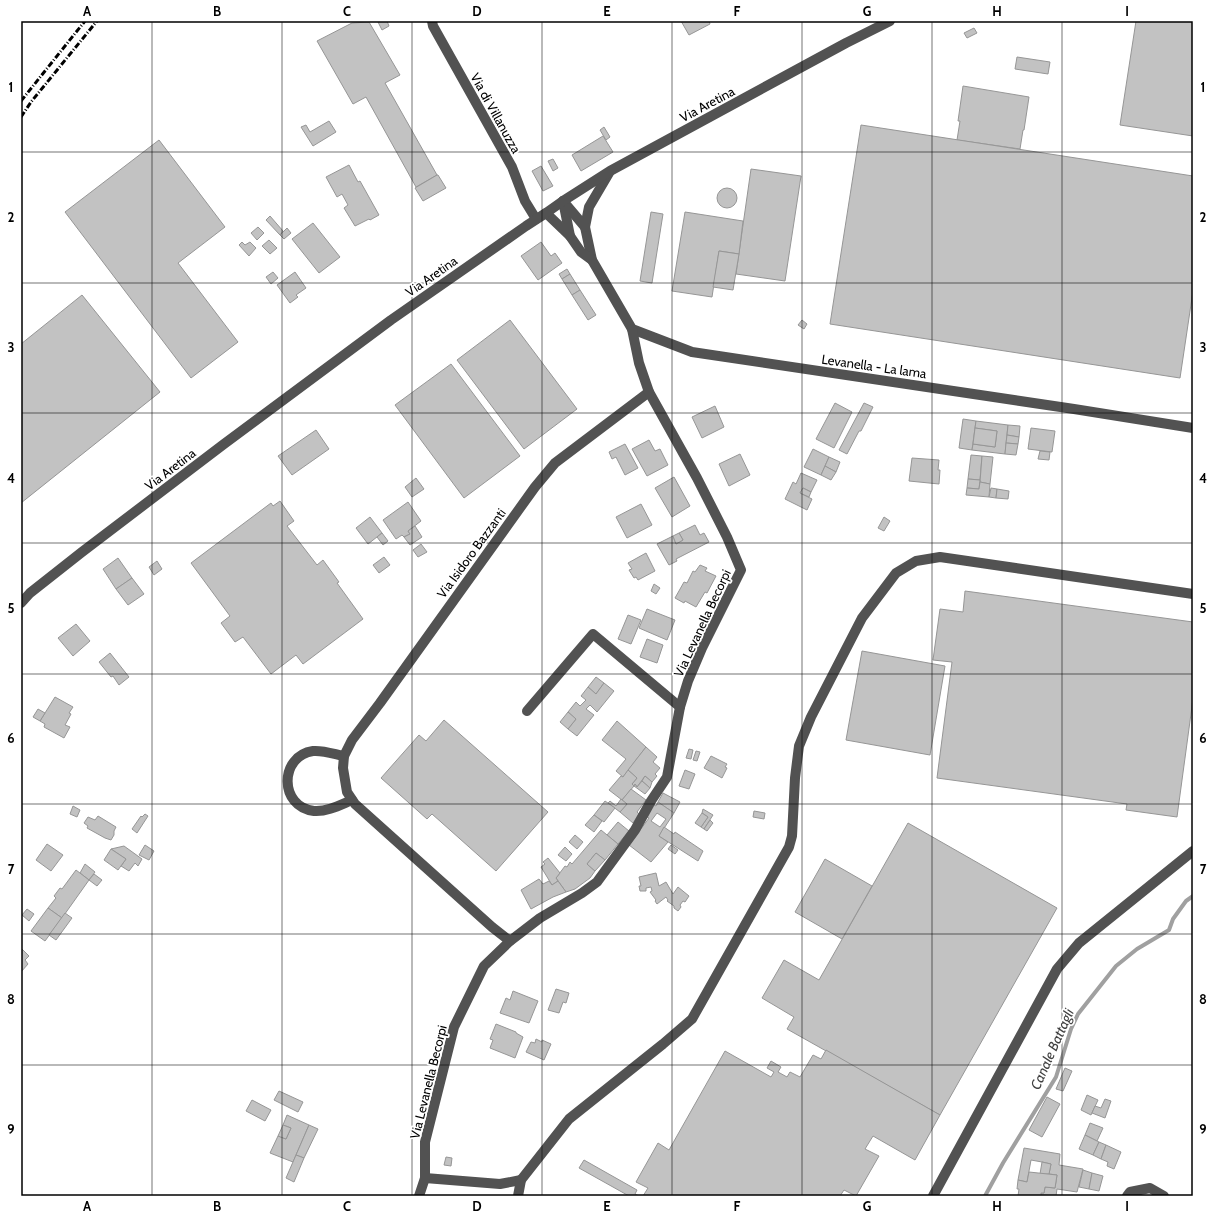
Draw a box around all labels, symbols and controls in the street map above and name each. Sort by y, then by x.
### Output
text: A [83,3,92,19]
text: B [213,3,221,19]
text: C [343,3,351,19]
text: D [472,3,482,19]
text: E [603,3,611,19]
text: F [734,3,741,19]
text: G [863,3,872,19]
text: H [992,3,1002,19]
text: I [1125,3,1129,19]
street label: Via di Villanuzza [467,70,525,157]
text: 1 [9,79,13,95]
text: 1 [1201,79,1205,95]
street label: Via Aretina [677,83,738,125]
text: 2 [8,209,15,225]
text: 2 [1200,209,1207,225]
street label: Via Aretina [402,252,461,300]
text: 3 [7,339,15,355]
text: 3 [1199,339,1207,355]
street label: Levanella - La lama [820,351,928,381]
street label: Via Aretina [141,444,199,493]
text: 4 [7,470,15,486]
text: 4 [1199,470,1207,486]
street label: Via Isidoro Bazzanti [433,505,509,601]
street label: Via Levanella Becorpi [670,567,734,679]
text: 5 [8,600,15,616]
text: 5 [1200,600,1207,616]
text: 6 [7,730,15,746]
text: 6 [1199,730,1207,746]
text: 7 [8,861,15,877]
text: 7 [1200,861,1207,877]
text: 8 [7,991,15,1007]
text: 8 [1199,991,1207,1007]
water label: Canale Battagli [1026,1005,1078,1092]
street label: Via Levanella Becorpi [406,1023,450,1141]
text: 9 [7,1121,15,1137]
text: 9 [1199,1121,1207,1137]
text: A [83,1198,92,1214]
text: B [213,1198,221,1214]
text: C [343,1198,351,1214]
text: D [472,1198,482,1214]
text: E [603,1198,611,1214]
text: F [734,1198,741,1214]
text: G [863,1198,872,1214]
text: H [992,1198,1002,1214]
text: I [1125,1198,1129,1214]

